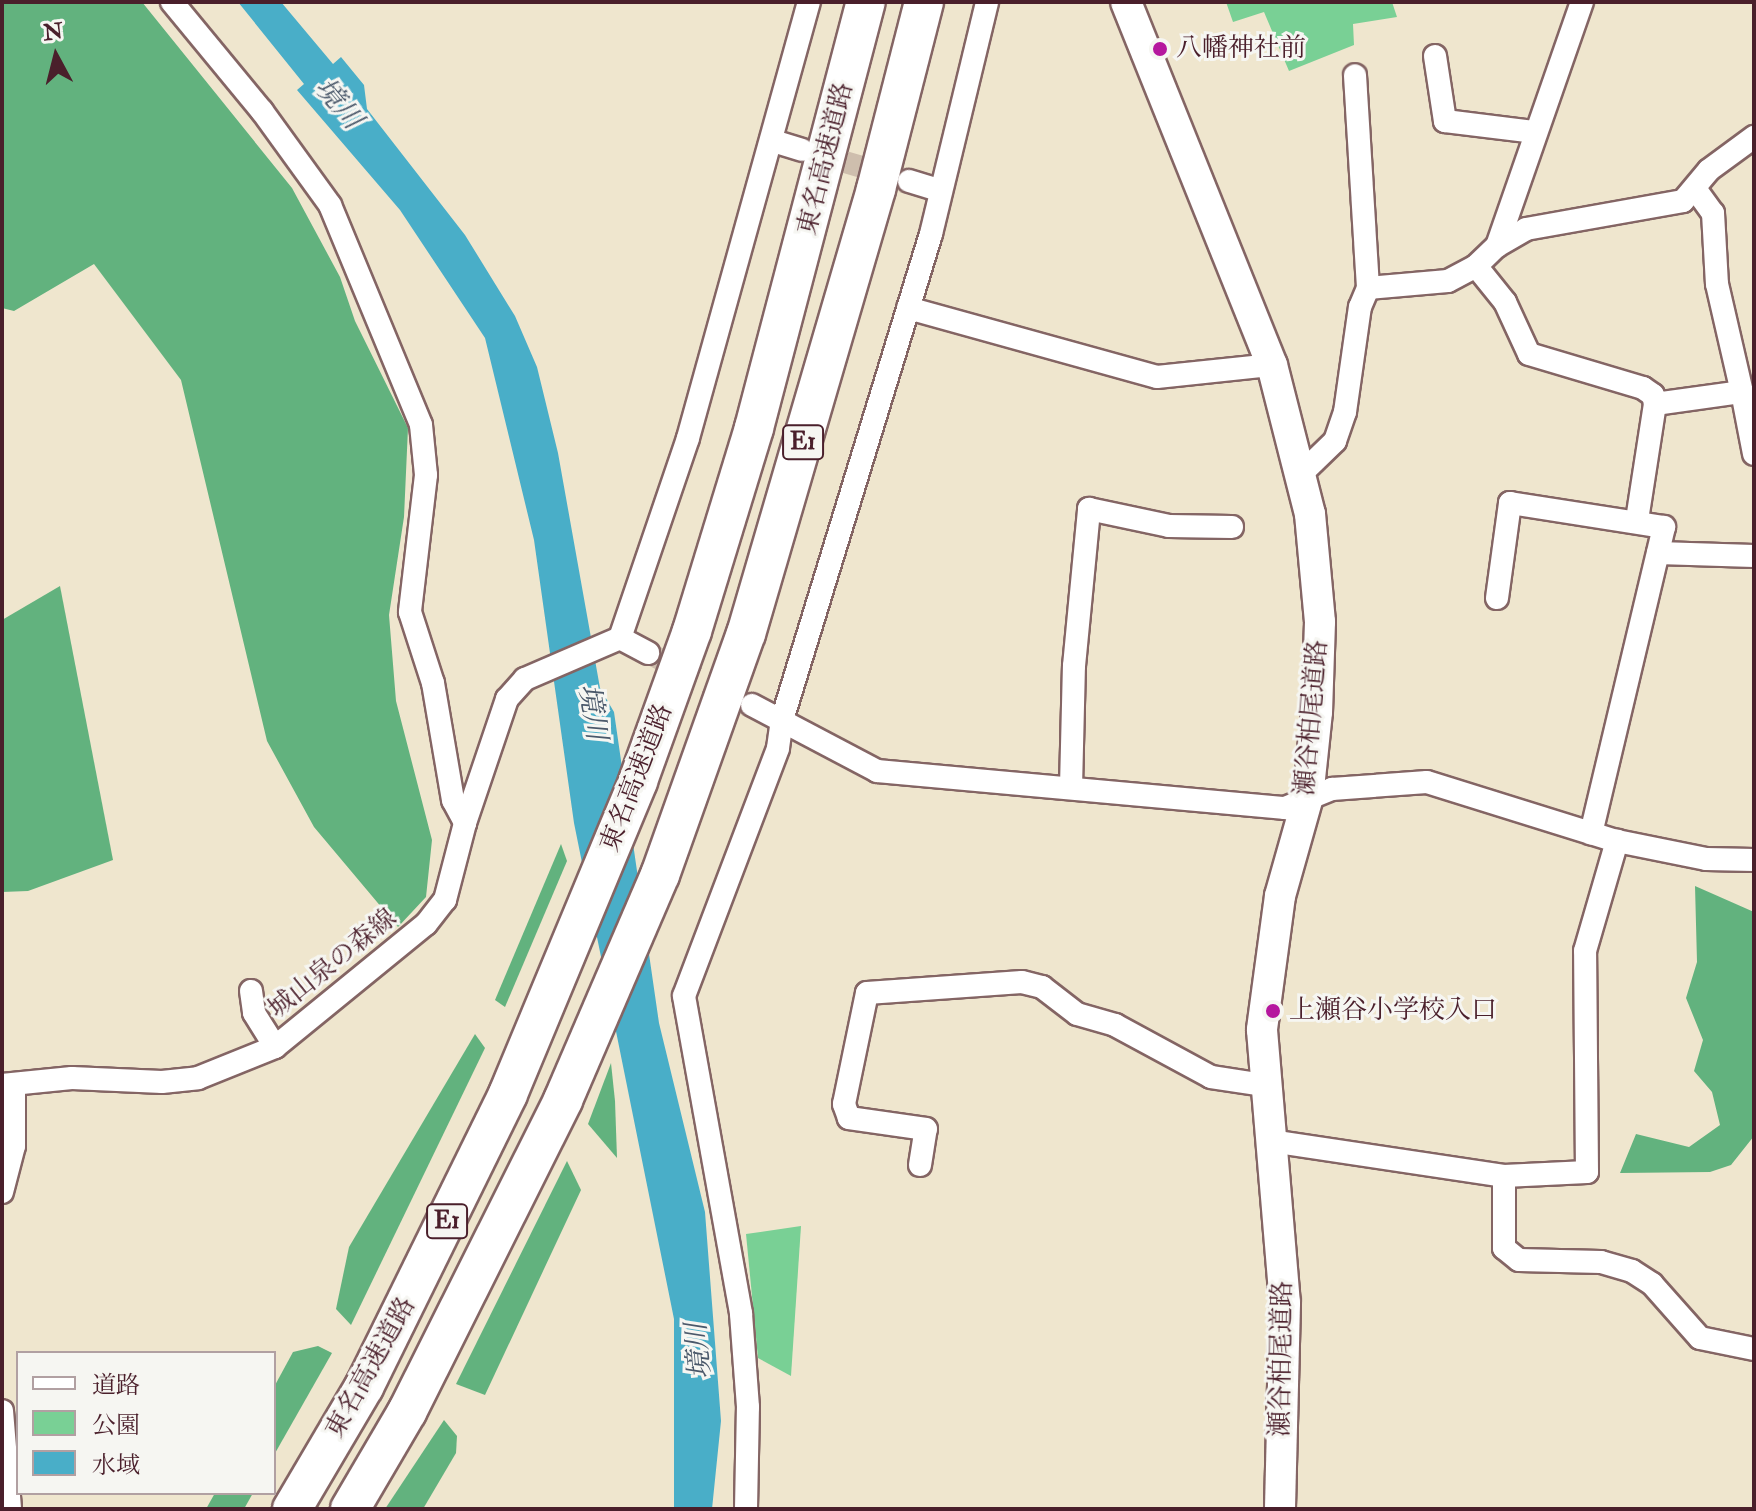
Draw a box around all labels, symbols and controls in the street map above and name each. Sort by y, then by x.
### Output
north arrow [16,16,96,96]
text: N [42,17,65,47]
place label: 八幡神社前 [1176,33,1306,65]
marker: 八幡神社前 [1151,40,1169,58]
water label: 境川 [307,72,369,136]
street label: 東名高速道路 [792,80,860,238]
road number: E1 [781,422,825,462]
street label: 瀬谷柏尾道路 [1290,639,1334,797]
water label: 境川 [571,682,613,742]
street label: 東名高速道路 [594,700,680,856]
street label: 城山泉の森線 [263,903,403,1025]
place label: 上瀬谷小学校入口 [1289,995,1497,1027]
marker: 上瀬谷小学校入口 [1264,1002,1282,1020]
road number: E1 [425,1201,469,1241]
street label: 瀬谷柏尾道路 [1265,1281,1299,1437]
street label: 東名高速道路 [320,1292,422,1444]
water label: 境川 [680,1322,718,1380]
legend [16,1351,276,1495]
text: 道路 [92,1370,140,1401]
text: 公園 [92,1410,140,1441]
text: 水域 [92,1450,140,1481]

